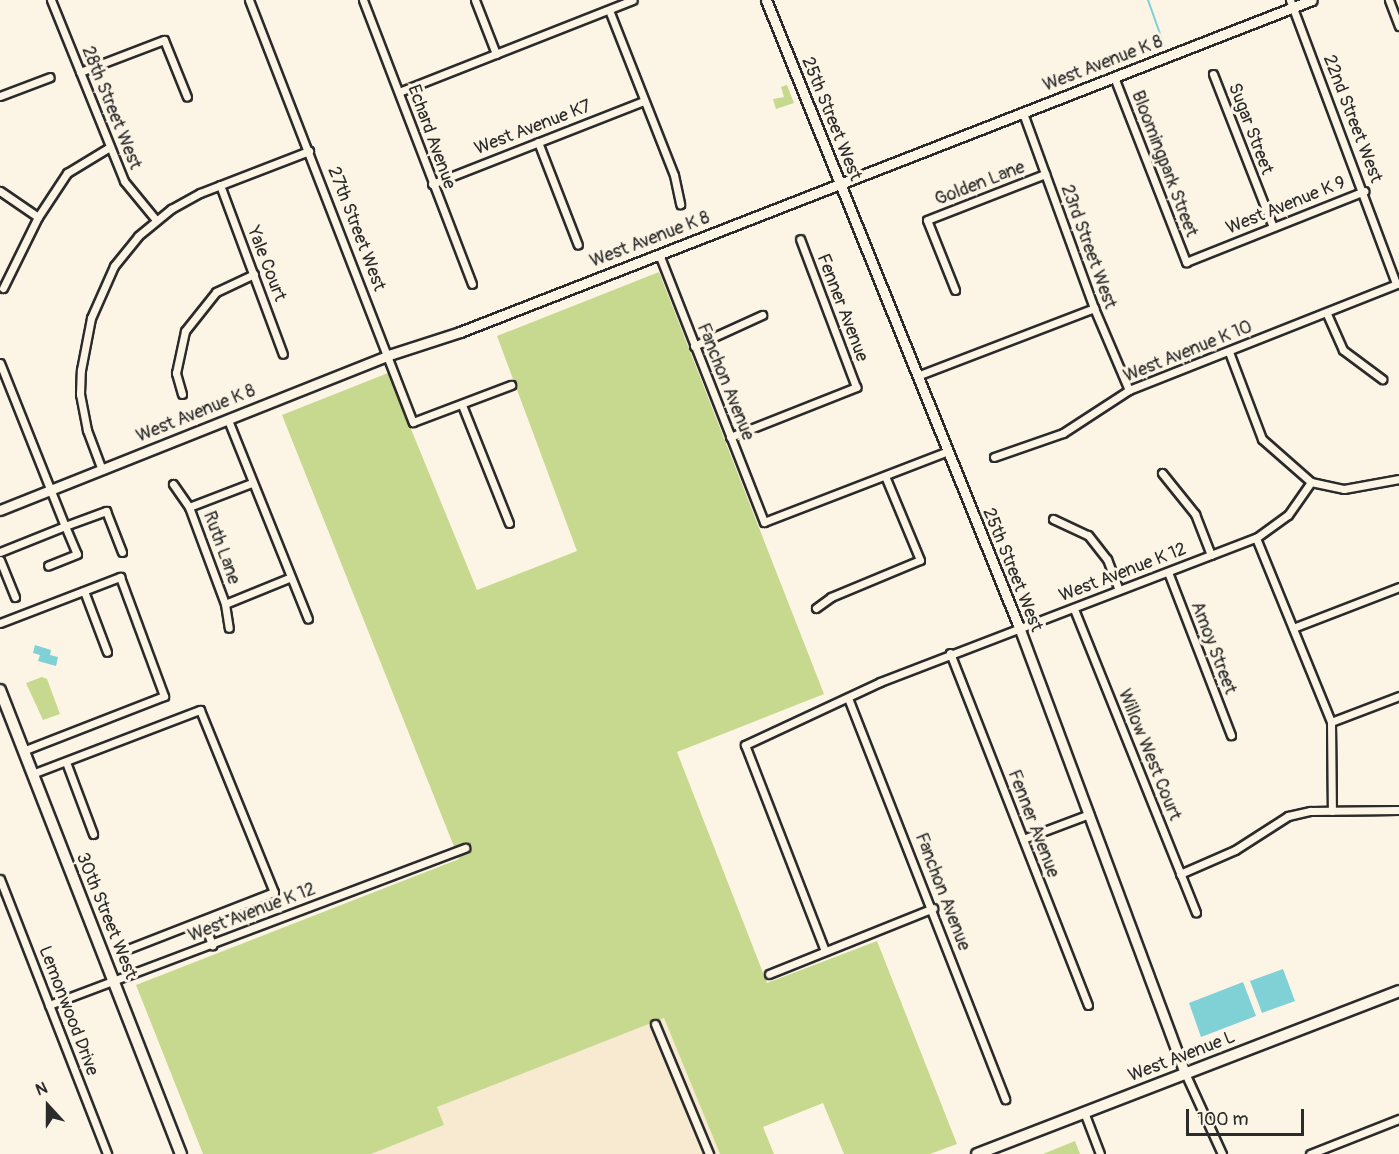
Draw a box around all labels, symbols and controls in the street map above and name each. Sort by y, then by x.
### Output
street label: West Avenue K 8 [1040,31,1166,97]
street label: 28th Street West [76,43,146,173]
street label: 22nd Street West [1318,52,1386,186]
street label: 25th Street West [796,54,866,184]
street label: Sugar Street [1223,80,1277,178]
street label: Echard Avenue [402,82,460,192]
street label: Bloomingpark Street [1126,88,1202,240]
street label: West Avenue K7 [472,96,594,160]
street label: Golden Lane [932,157,1028,211]
street label: 27th Street West [322,164,390,294]
street label: West Avenue K 9 [1223,172,1349,240]
street label: 23rd Street West [1056,182,1120,312]
street label: West Avenue K 8 [587,207,713,273]
street label: Yale Court [242,223,290,305]
street label: Fenner Avenue [812,251,872,365]
street label: West Avenue K 10 [1121,316,1255,388]
street label: Fanchon Avenue [692,320,758,444]
street label: West Avenue K 8 [133,380,259,448]
street label: 25th Street West [977,505,1047,635]
street label: Ruth Lane [198,509,244,587]
street label: West Avenue K 12 [1056,539,1190,607]
street label: Amoy Street [1185,599,1241,697]
street label: Willow West Court [1113,686,1185,824]
street label: Fenner Avenue [1003,767,1063,881]
street label: Fanchon Avenue [910,830,974,954]
street label: 30th Street West [71,850,141,982]
street label: West Avenue K 12 [185,879,319,947]
street label: Lemonwood Drive [33,943,103,1079]
street label: West Avenue L [1125,1027,1239,1087]
north arrow [18,1076,78,1136]
text: N [33,1078,50,1100]
scale bar [1189,1097,1308,1135]
text: 100 m [1197,1108,1249,1131]

